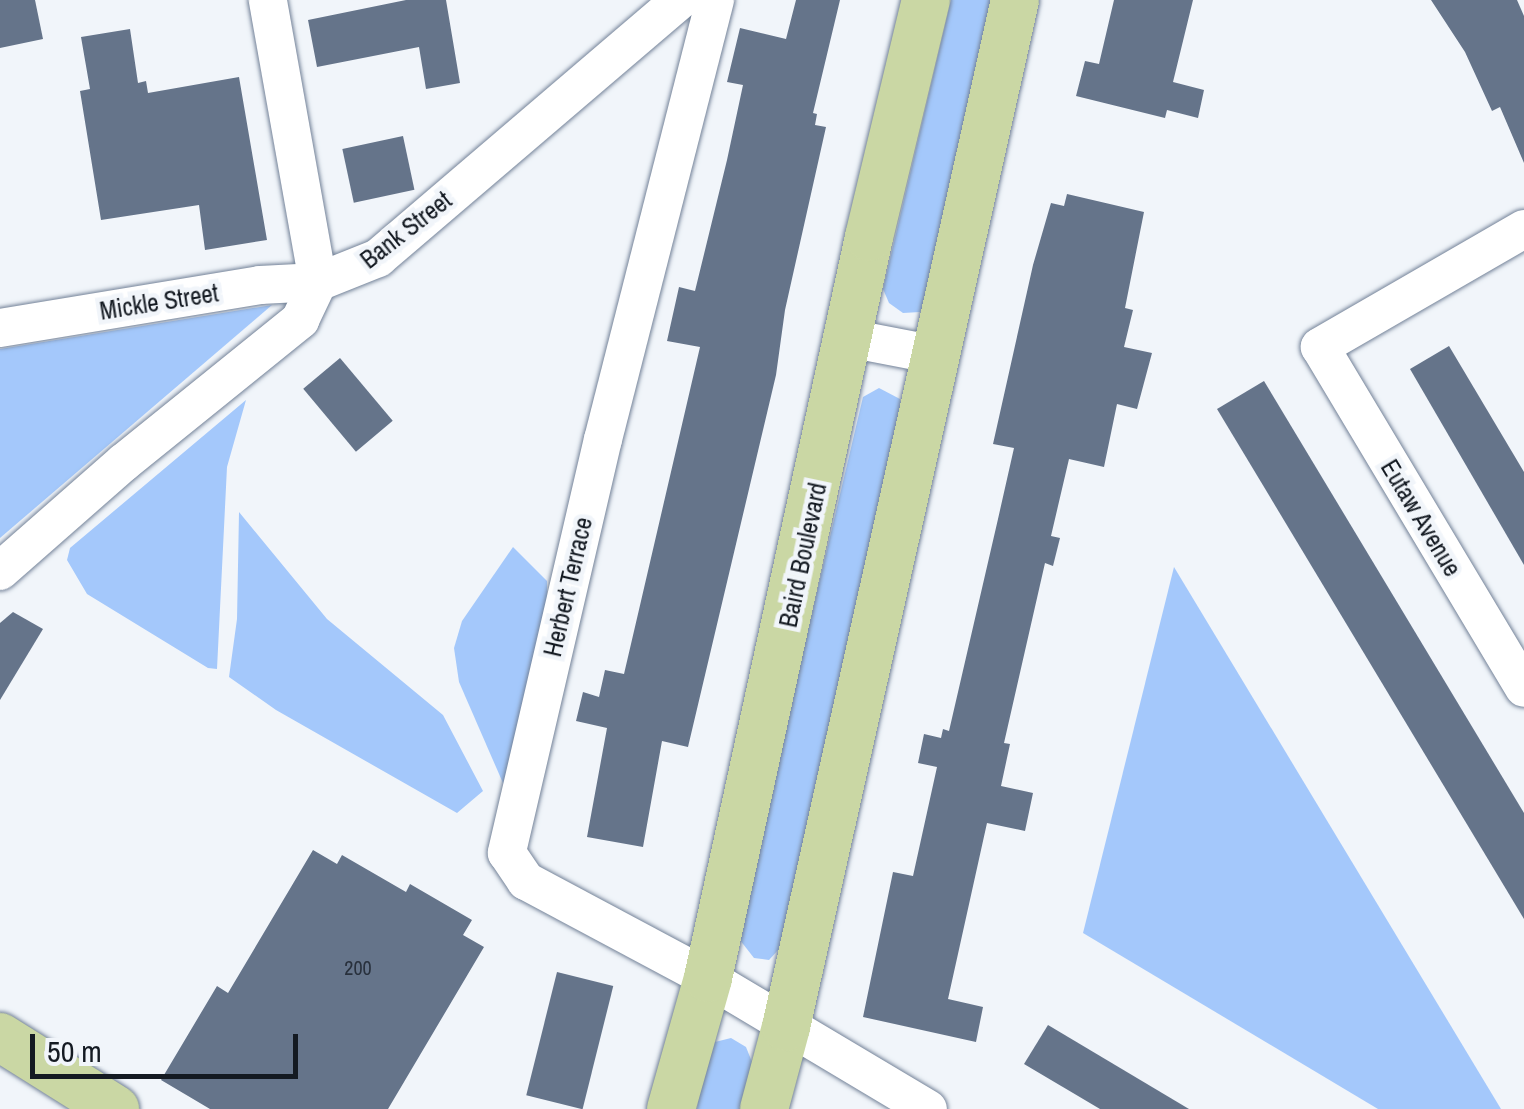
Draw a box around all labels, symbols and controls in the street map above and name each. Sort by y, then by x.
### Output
street label: Bank Street [355,185,457,275]
street label: Mickle Street [98,278,220,326]
street label: Eutaw Avenue [1374,454,1468,582]
street label: Baird Boulevard [773,480,833,630]
street label: Herbert Terrace [537,514,599,660]
house number: 200 [344,955,372,979]
scale bar [35,1014,302,1076]
text: 50 m [47,1031,102,1071]

